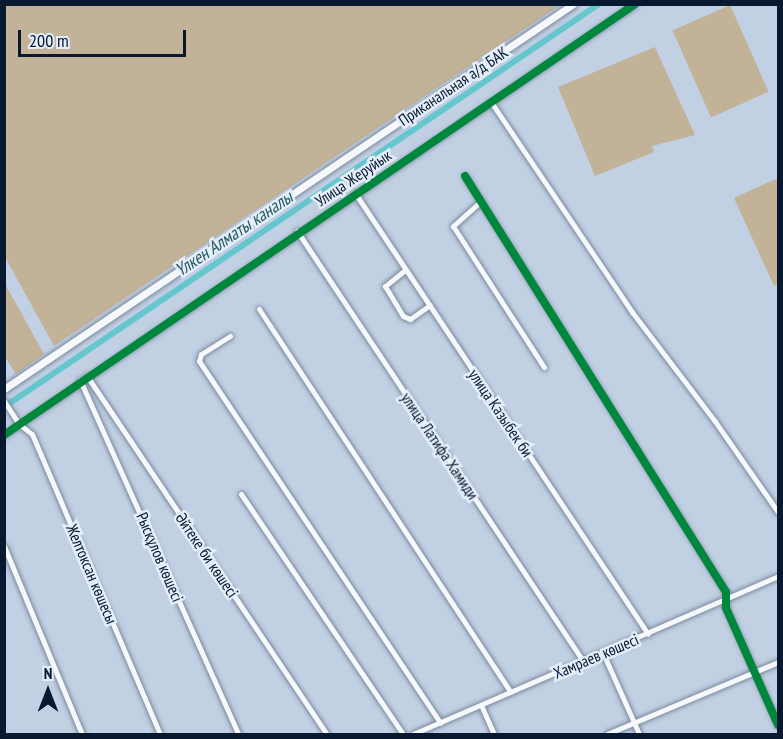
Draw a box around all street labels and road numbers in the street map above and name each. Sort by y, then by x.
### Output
street label: Приканальная а/д БАК [395,42,511,130]
street label: Улица Жеруйык [311,146,395,210]
street label: улица Казыбек би [465,365,537,461]
street label: улица Латифа Хамиди [397,389,483,503]
street label: Рысқұлов көшесі [133,509,187,605]
street label: Әйтеке би көшесі [172,509,242,601]
street label: Желтоксан көшесы [62,521,122,627]
street label: Хамраев көшесі [551,629,641,683]

